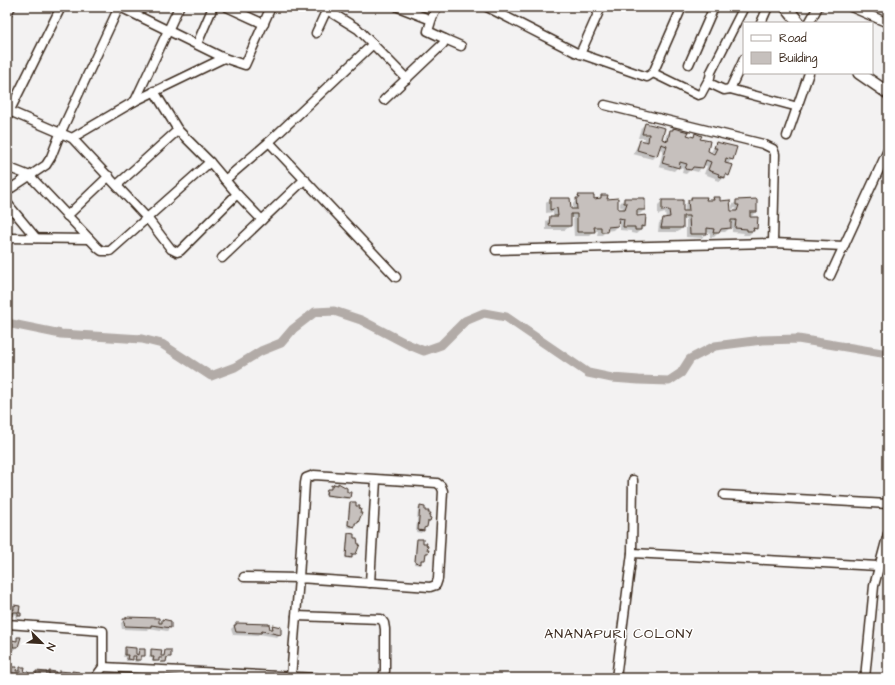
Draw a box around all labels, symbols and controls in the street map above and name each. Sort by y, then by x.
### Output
legend [743,22,873,74]
text: Road [779,30,807,47]
text: Building [779,50,817,68]
north arrow [22,623,62,663]
district label: ANANAPURI COLONY [544,624,694,644]
text: N [42,641,59,653]

